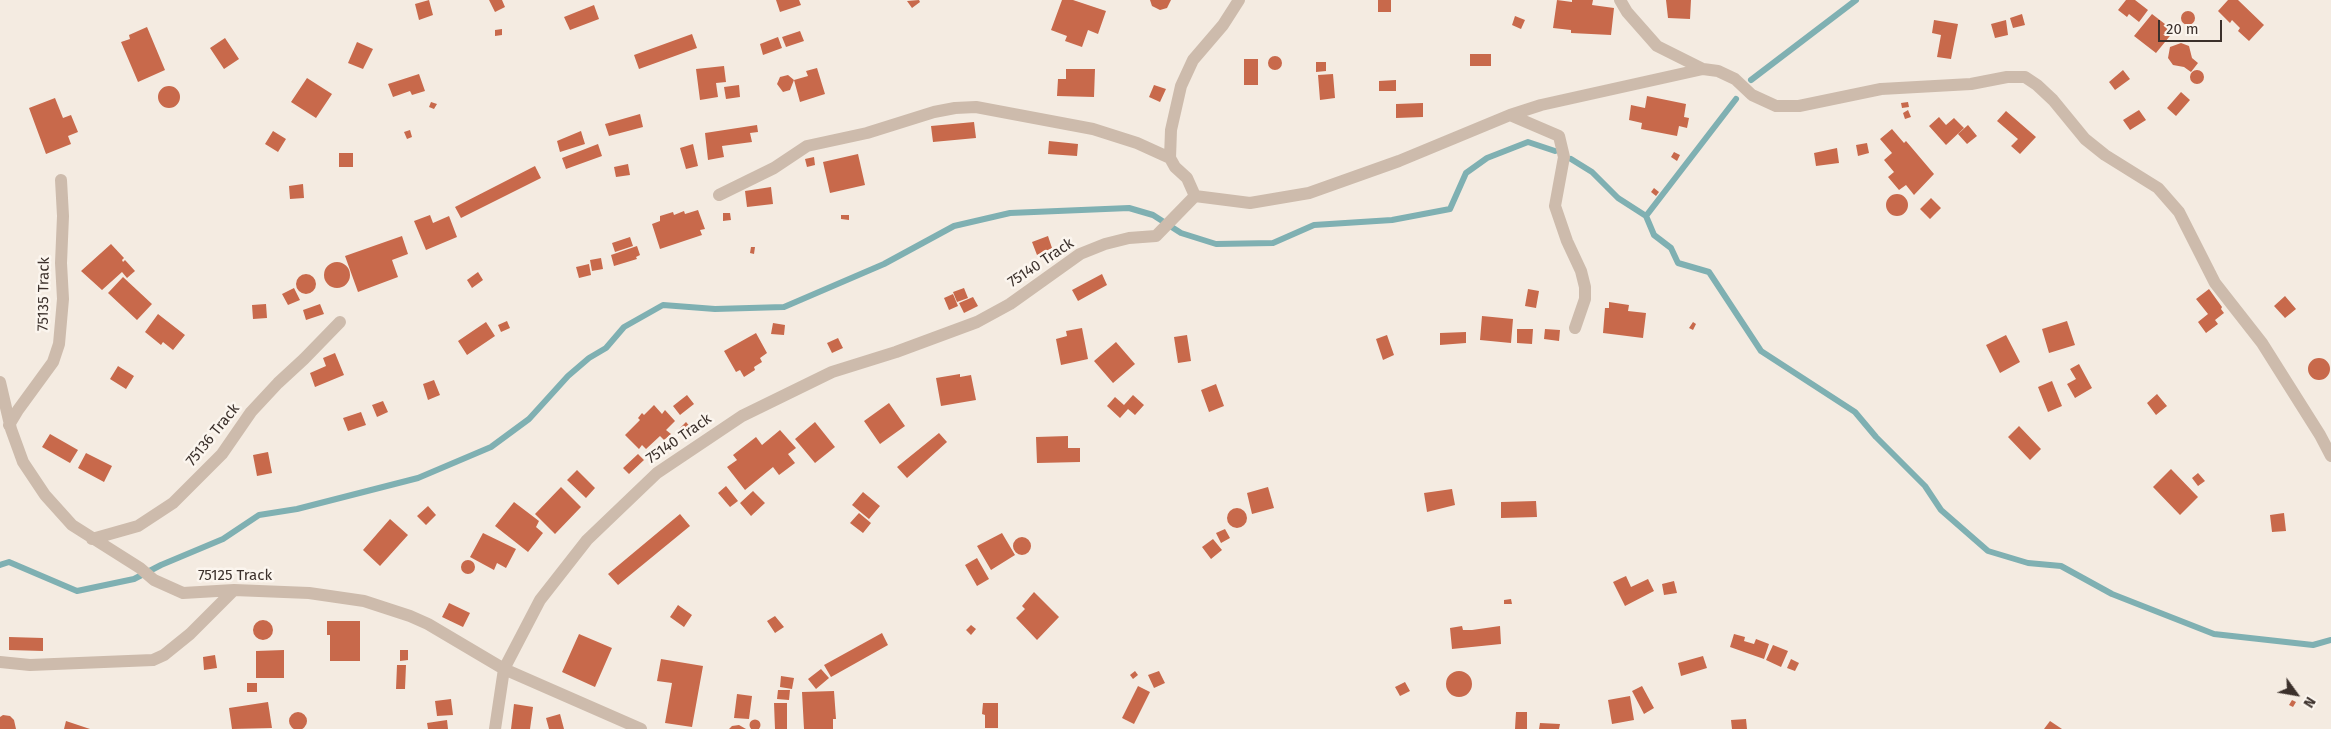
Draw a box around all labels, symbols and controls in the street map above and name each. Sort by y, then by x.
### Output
scale bar [2161,10,2225,42]
text: 20 m [2166,20,2199,38]
street label: 75140 Track [1005,234,1077,292]
street label: 75135 Track [34,257,54,331]
street label: 75136 Track [182,400,244,470]
street label: 75140 Track [643,410,715,468]
street label: 75125 Track [198,567,272,585]
north arrow [2271,669,2321,719]
text: N [2299,694,2319,711]

